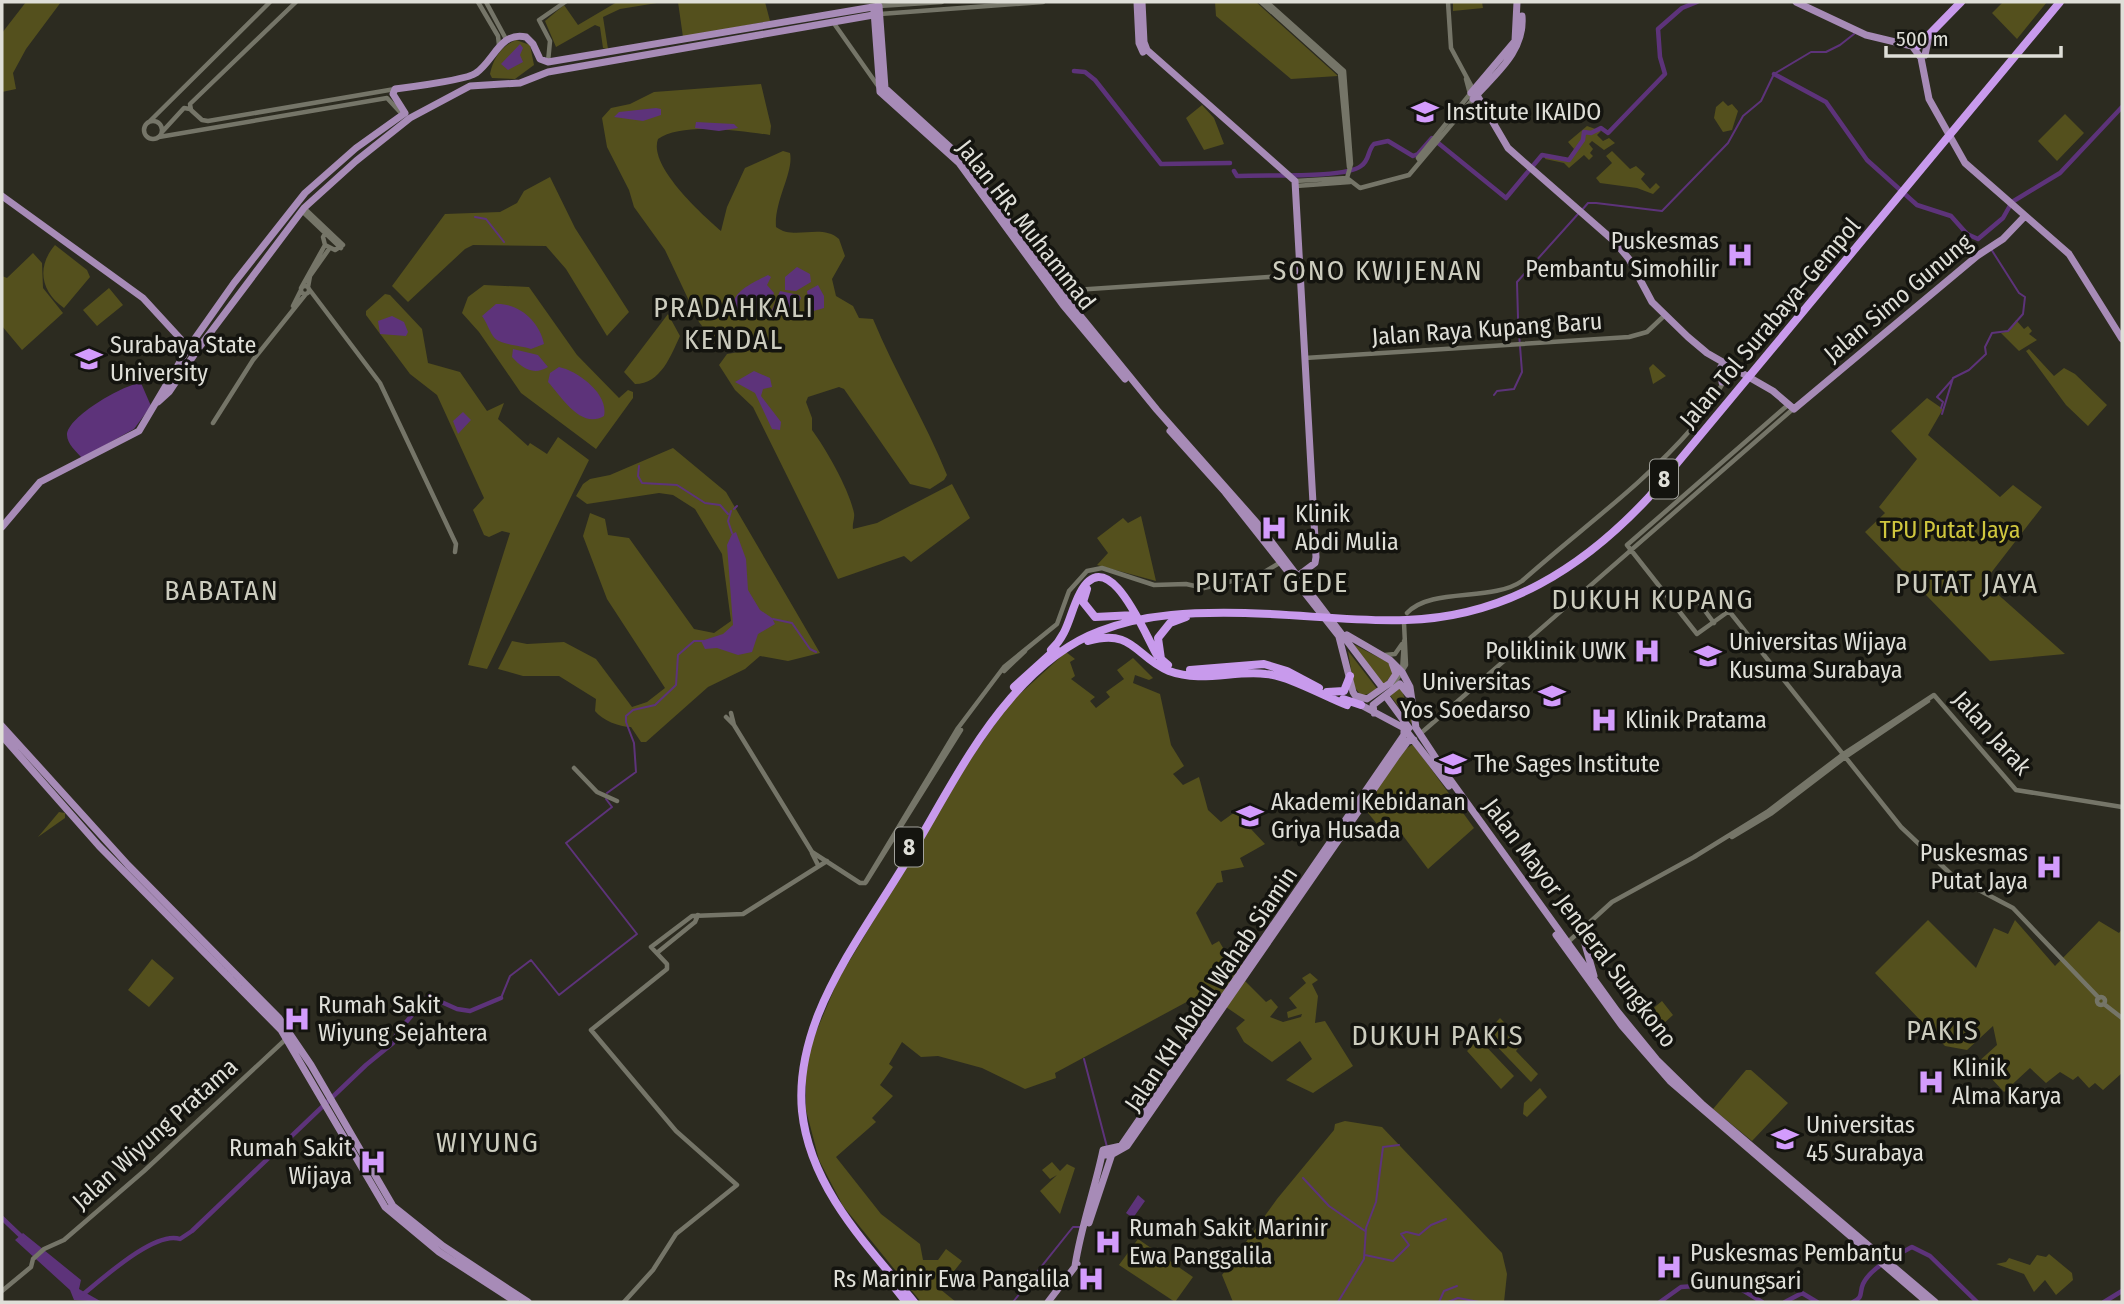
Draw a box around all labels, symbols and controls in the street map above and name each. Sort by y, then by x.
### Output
scale bar [1886,14,2061,58]
text: 500 m [1896,26,1949,52]
school or university icon: Institute IKAIDO [1410,97,1440,127]
place label: Institute IKAIDO [1446,98,1601,126]
street label: Jalan HR. Muhammad [951,134,1101,316]
street label: Jalan Tol Surabaya–Gempol [1674,212,1866,434]
place label: Puskesmas Pembantu Simohilir [1525,227,1720,283]
street label: Jalan Simo Gunung [1818,228,1978,368]
hospital icon: Puskesmas Pembantu Simohilir [1725,240,1755,270]
district label: SONO KWIJENAN [1272,254,1484,287]
district label: PRADAHKALI KENDAL [653,291,815,356]
street label: Jalan Raya Kupang Baru [1371,307,1603,351]
place label: Surabaya State University [110,331,256,387]
school or university icon: Surabaya State University [74,344,104,374]
road number: 8 [1650,460,1678,499]
place label: Klinik Abdi Mulia [1295,500,1399,556]
hospital icon: Klinik Abdi Mulia [1259,513,1289,543]
park label: TPU Putat Jaya [1880,516,2020,544]
district label: PUTAT GEDE [1195,566,1349,599]
district label: PUTAT JAYA [1895,567,2039,600]
district label: BABATAN [164,574,280,607]
district label: DUKUH KUPANG [1551,583,1755,616]
place label: Universitas Wijaya Kusuma Surabaya [1729,628,1907,684]
hospital icon: Poliklinik UWK [1632,636,1662,666]
place label: Poliklinik UWK [1485,637,1626,665]
school or university icon: Universitas Wijaya Kusuma Surabaya [1693,641,1723,671]
place label: Universitas Yos Soedarso [1400,668,1531,724]
school or university icon: Universitas Yos Soedarso [1537,681,1567,711]
street label: Jalan Jarak [1947,685,2037,781]
hospital icon: Klinik Pratama [1589,705,1619,735]
place label: Klinik Pratama [1625,706,1767,734]
school or university icon: The Sages Institute [1438,749,1468,779]
place label: The Sages Institute [1474,750,1660,778]
place label: Akademi Kebidanan Griya Husada [1271,788,1466,844]
street label: Jalan Mayor Jenderal Sungkono [1477,793,1683,1053]
school or university icon: Akademi Kebidanan Griya Husada [1235,801,1265,831]
road number: 8 [895,828,923,866]
place label: Puskesmas Putat Jaya [1920,839,2028,895]
hospital icon: Puskesmas Putat Jaya [2034,852,2064,882]
street label: Jalan KH Abdul Wahab Siamin [1119,861,1303,1117]
place label: Rumah Sakit Wiyung Sejahtera [318,991,488,1047]
hospital icon: Rumah Sakit Wiyung Sejahtera [282,1004,312,1034]
district label: PAKIS [1906,1014,1980,1047]
district label: DUKUH PAKIS [1351,1019,1525,1052]
street label: Jalan Wiyung Pratama [67,1053,243,1215]
place label: Klinik Alma Karya [1952,1054,2062,1110]
hospital icon: Klinik Alma Karya [1916,1067,1946,1097]
place label: Universitas 45 Surabaya [1806,1111,1924,1167]
school or university icon: Universitas 45 Surabaya [1770,1124,1800,1154]
district label: WIYUNG [436,1126,540,1159]
place label: Rumah Sakit Wijaya [229,1134,352,1190]
hospital icon: Rumah Sakit Wijaya [358,1147,388,1177]
place label: Rumah Sakit Marinir Ewa Panggalila [1129,1214,1328,1270]
hospital icon: Rumah Sakit Marinir Ewa Panggalila [1093,1227,1123,1257]
place label: Puskesmas Pembantu Gunungsari [1690,1239,1903,1295]
hospital icon: Puskesmas Pembantu Gunungsari [1654,1252,1684,1282]
hospital icon: Rs Marinir Ewa Pangalila [1076,1264,1106,1294]
place label: Rs Marinir Ewa Pangalila [833,1265,1070,1293]

